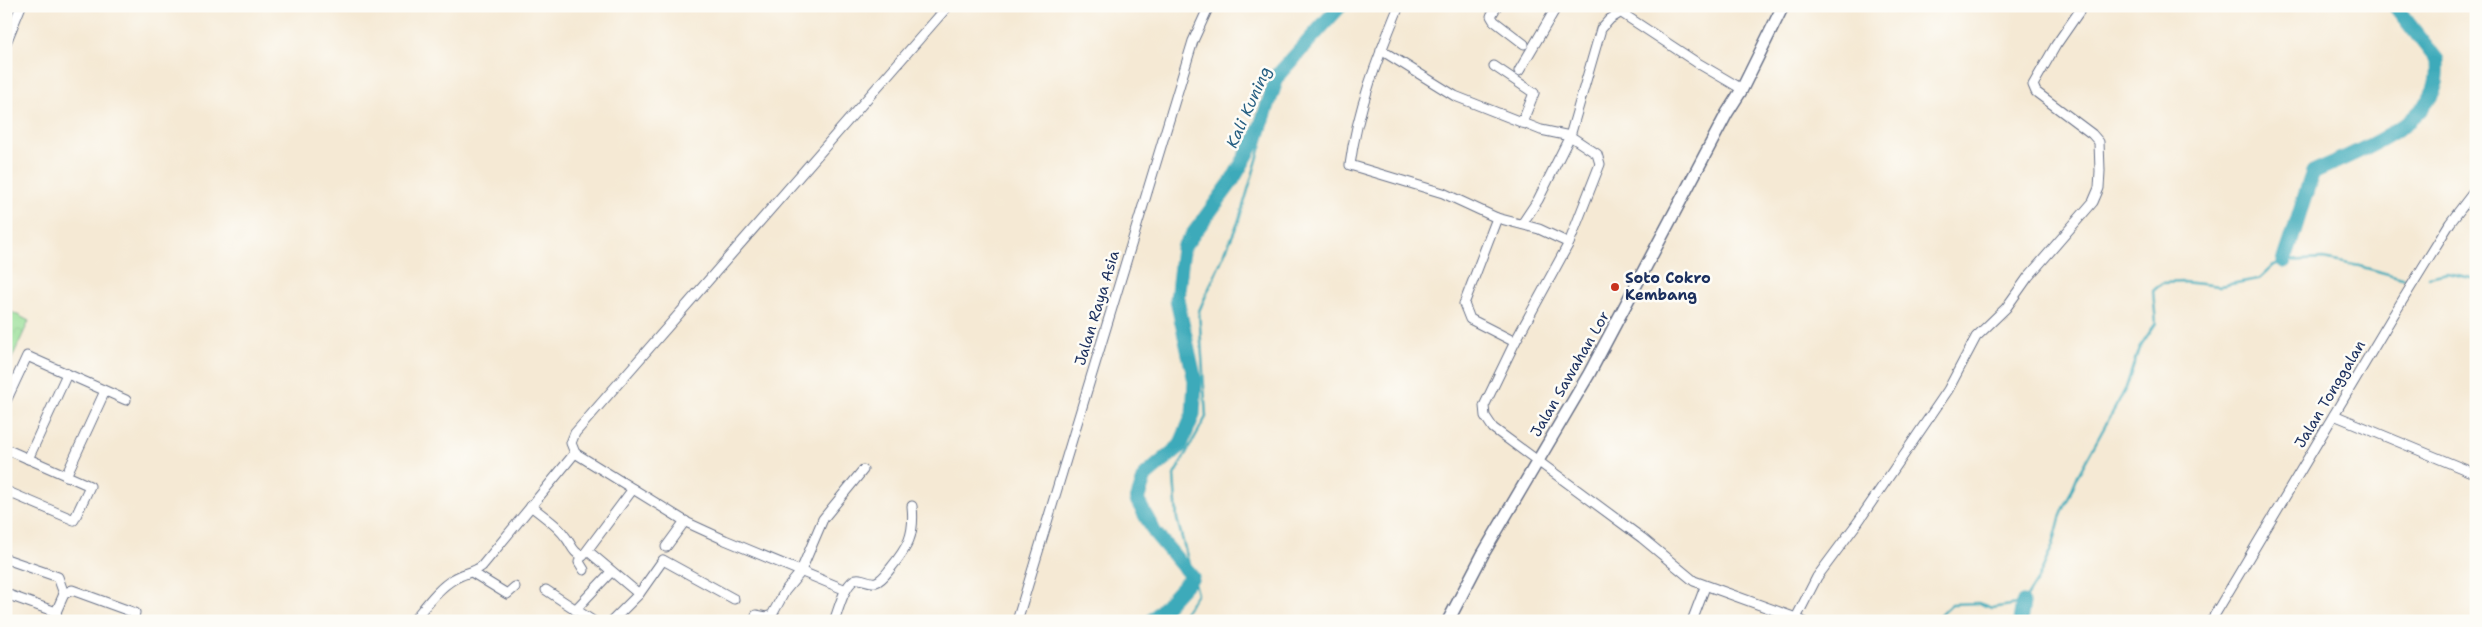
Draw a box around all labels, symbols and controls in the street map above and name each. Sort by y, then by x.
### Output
water label: Kali Kuning [1221,63,1276,151]
street label: Jalan Raya Asia [1070,247,1124,368]
place label: Soto Cokro Kembang [1625,268,1711,305]
marker: Soto Cokro Kembang [1609,281,1621,293]
street label: Jalan Sawahan Lor [1526,307,1614,441]
street label: Jalan Tonggalan [2290,336,2370,452]

